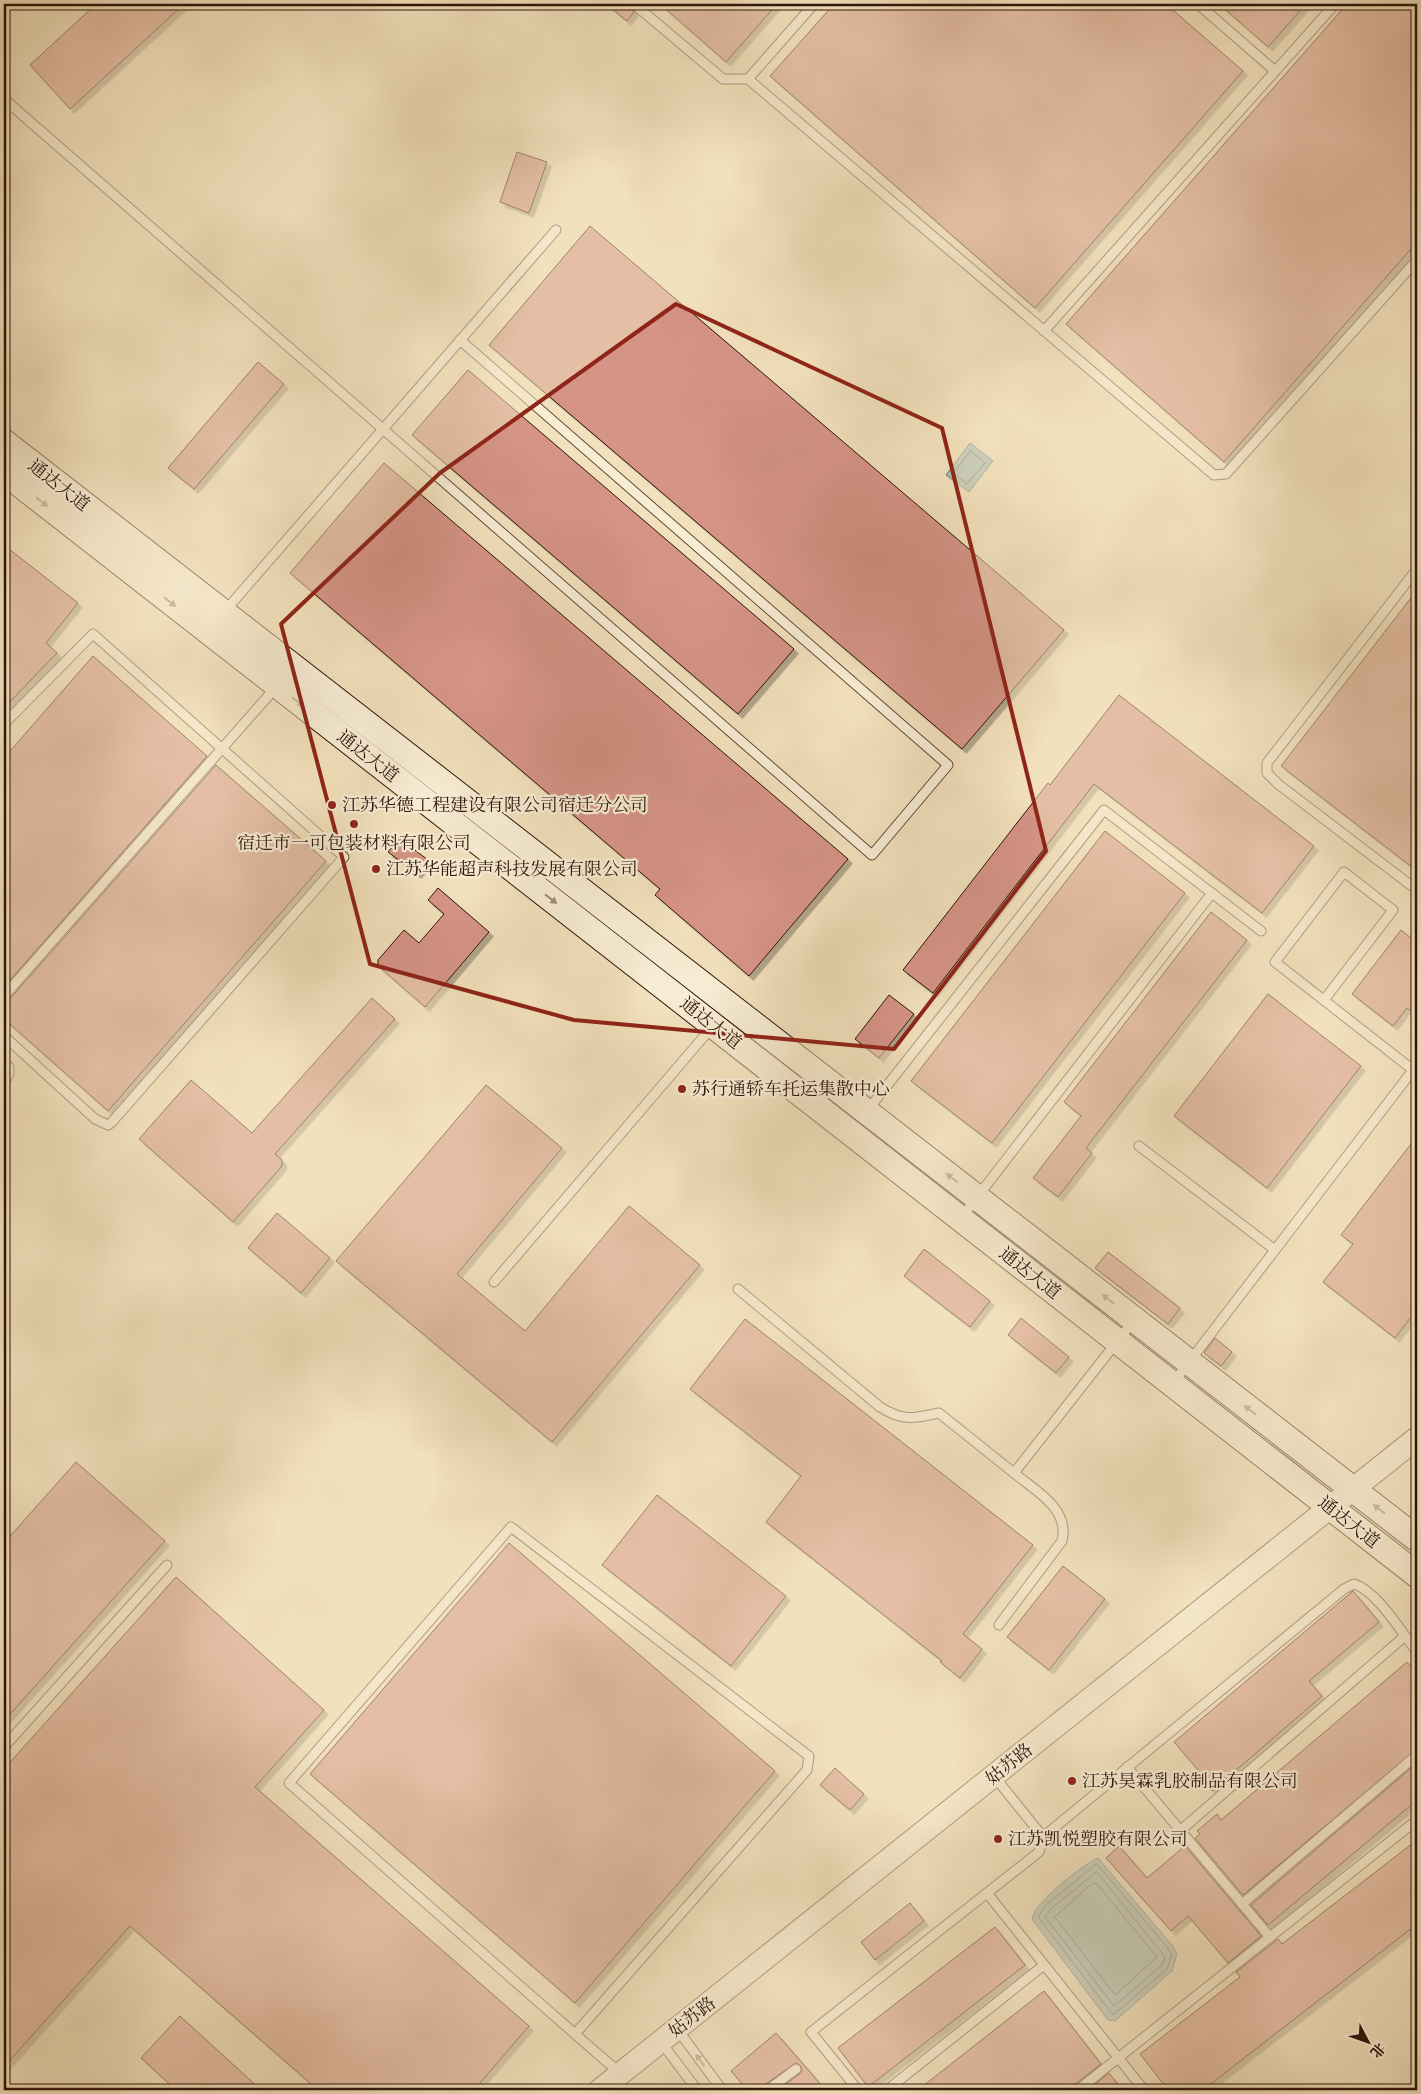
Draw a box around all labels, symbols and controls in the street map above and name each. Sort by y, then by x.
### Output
street label: 通达大道 [22,454,94,518]
one-way arrow [35,497,49,507]
one-way arrow [163,597,177,607]
one-way arrow [292,697,305,707]
street label: 通达大道 [331,725,403,789]
place label: 江苏华德工程建设有限公司宿迁分公司 [342,794,648,819]
marker: 江苏华德工程建设有限公司宿迁分公司 [326,799,338,811]
marker: 宿迁市一可包装材料有限公司 [348,818,360,830]
place label: 宿迁市一可包装材料有限公司 [237,832,471,857]
place label: 江苏华能超声科技发展有限公司 [386,858,638,883]
marker: 江苏华能超声科技发展有限公司 [370,863,382,875]
one-way arrow [544,893,557,904]
street label: 通达大道 [674,992,746,1056]
place label: 苏行通轿车托运集散中心 [692,1078,890,1103]
marker: 苏行通轿车托运集散中心 [676,1083,688,1095]
one-way arrow [946,1173,959,1184]
street label: 通达大道 [993,1242,1065,1306]
one-way arrow [1102,1294,1115,1305]
one-way arrow [1244,1404,1257,1415]
street label: 通达大道 [1312,1491,1384,1555]
one-way arrow [1373,1504,1386,1515]
street label: 姑苏路 [981,1738,1039,1792]
place label: 江苏昊霖乳胶制品有限公司 [1082,1770,1298,1795]
marker: 江苏昊霖乳胶制品有限公司 [1066,1775,1078,1787]
place label: 江苏凯悦塑胶有限公司 [1008,1828,1188,1853]
marker: 江苏凯悦塑胶有限公司 [992,1833,1004,1845]
street label: 姑苏路 [664,1992,722,2045]
north arrow [1344,2016,1394,2066]
text: 北 [1365,2038,1388,2061]
one-way arrow [694,2054,705,2067]

